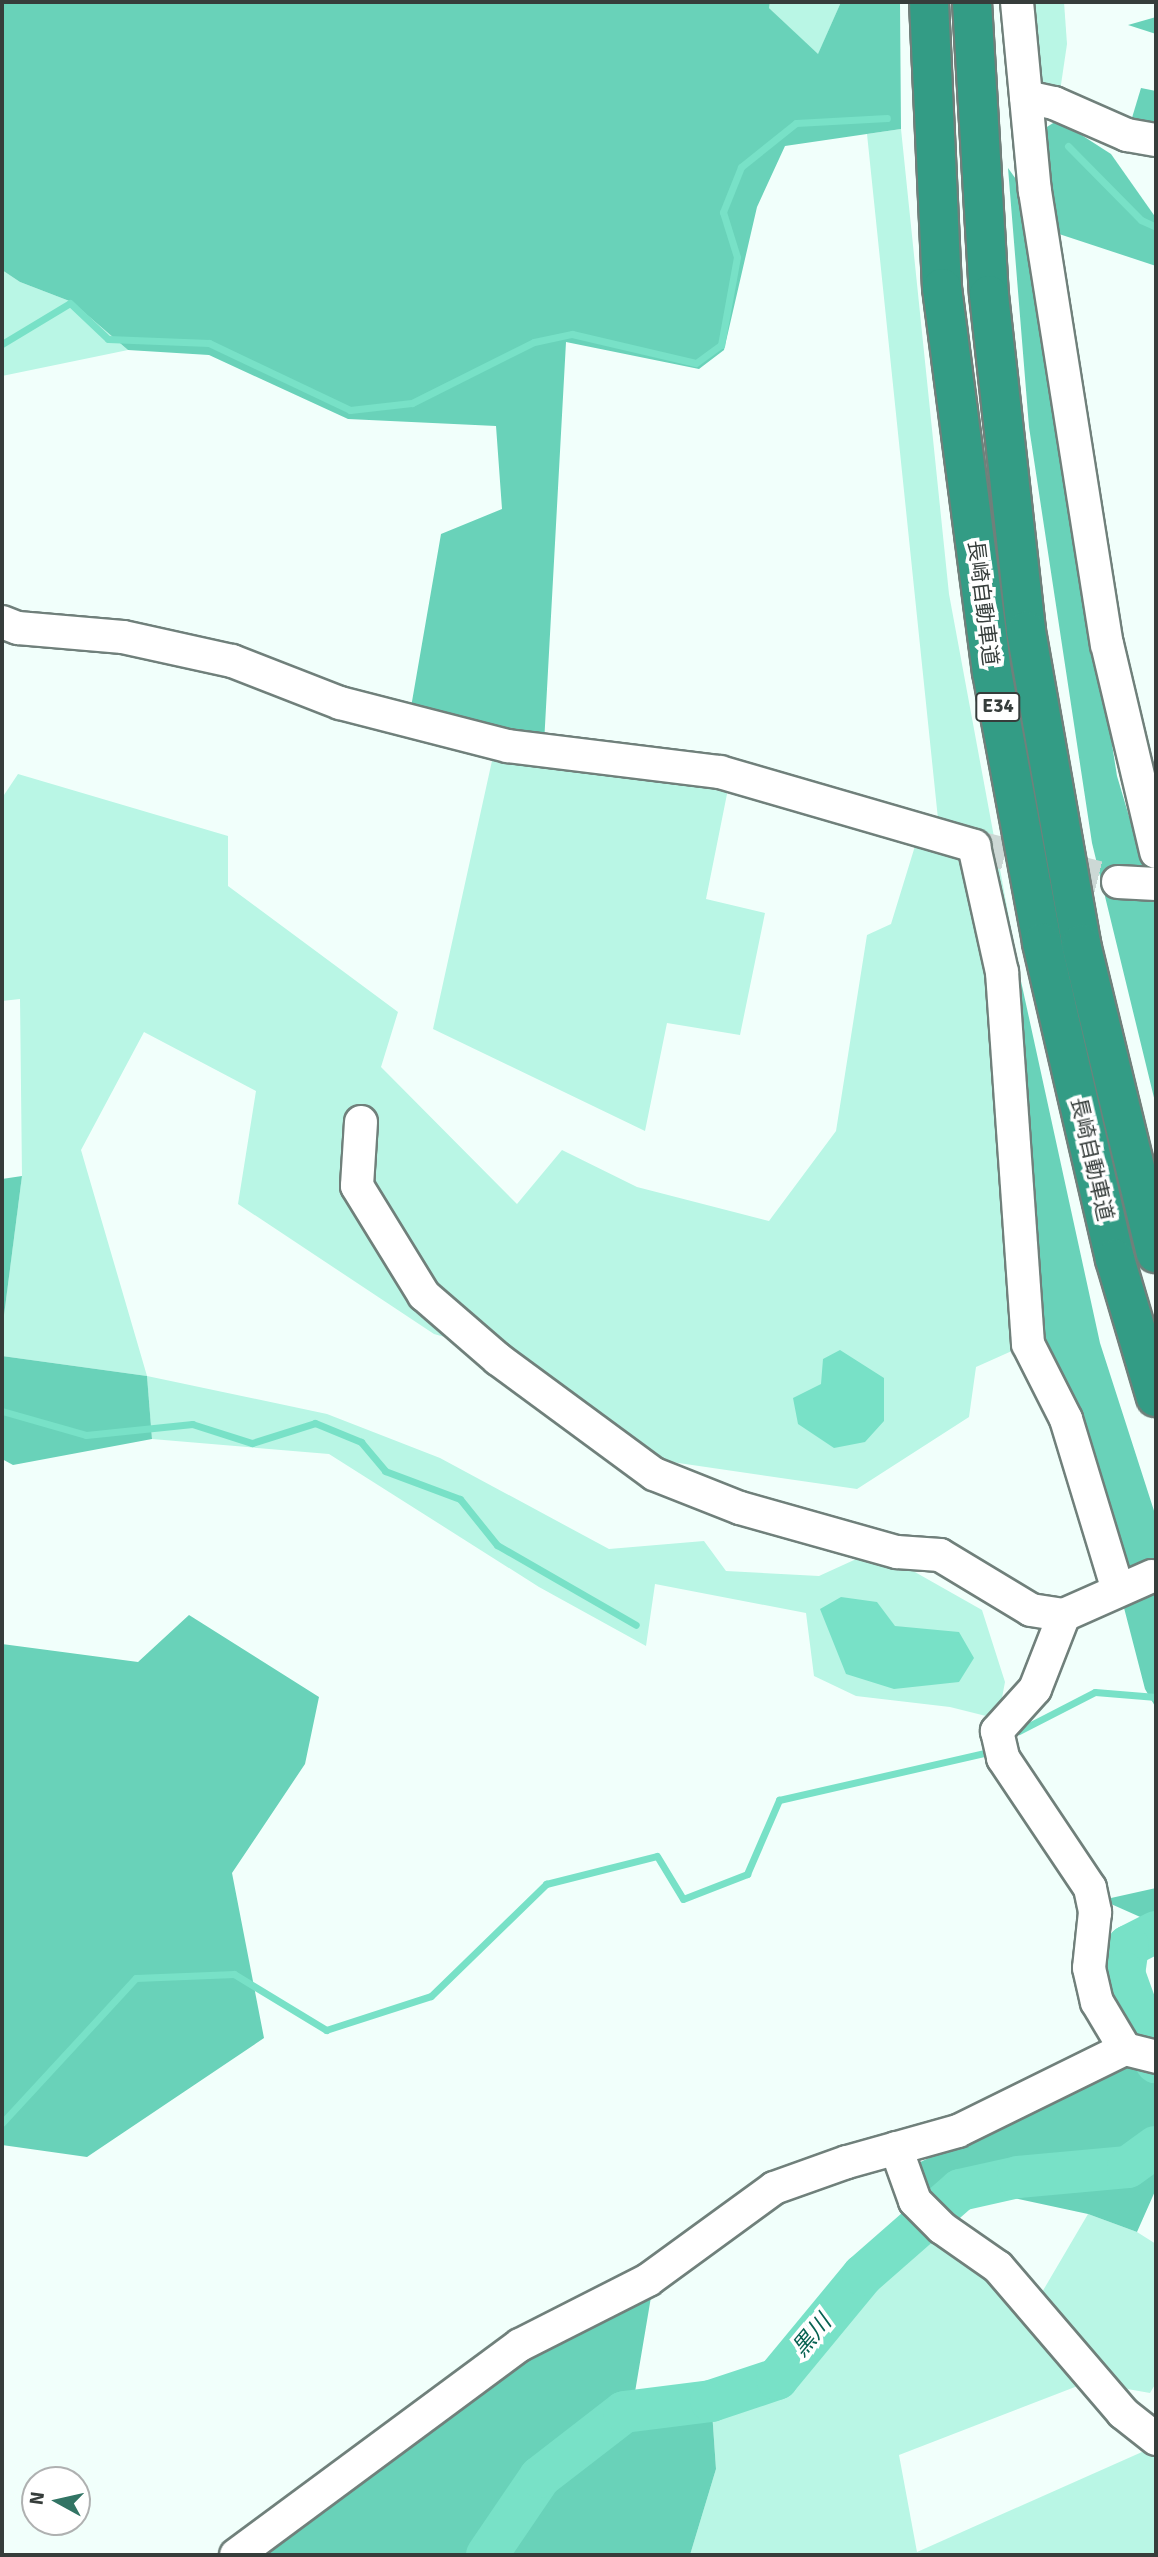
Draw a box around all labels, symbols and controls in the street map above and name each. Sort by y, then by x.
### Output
street label: 長崎自動車道 [963,539,1003,667]
road number: E34 [975,692,1021,722]
street label: 長崎自動車道 [1066,1095,1118,1223]
water label: 黒川 [787,2310,837,2362]
north arrow [21,2466,91,2536]
text: N [24,2490,50,2507]

